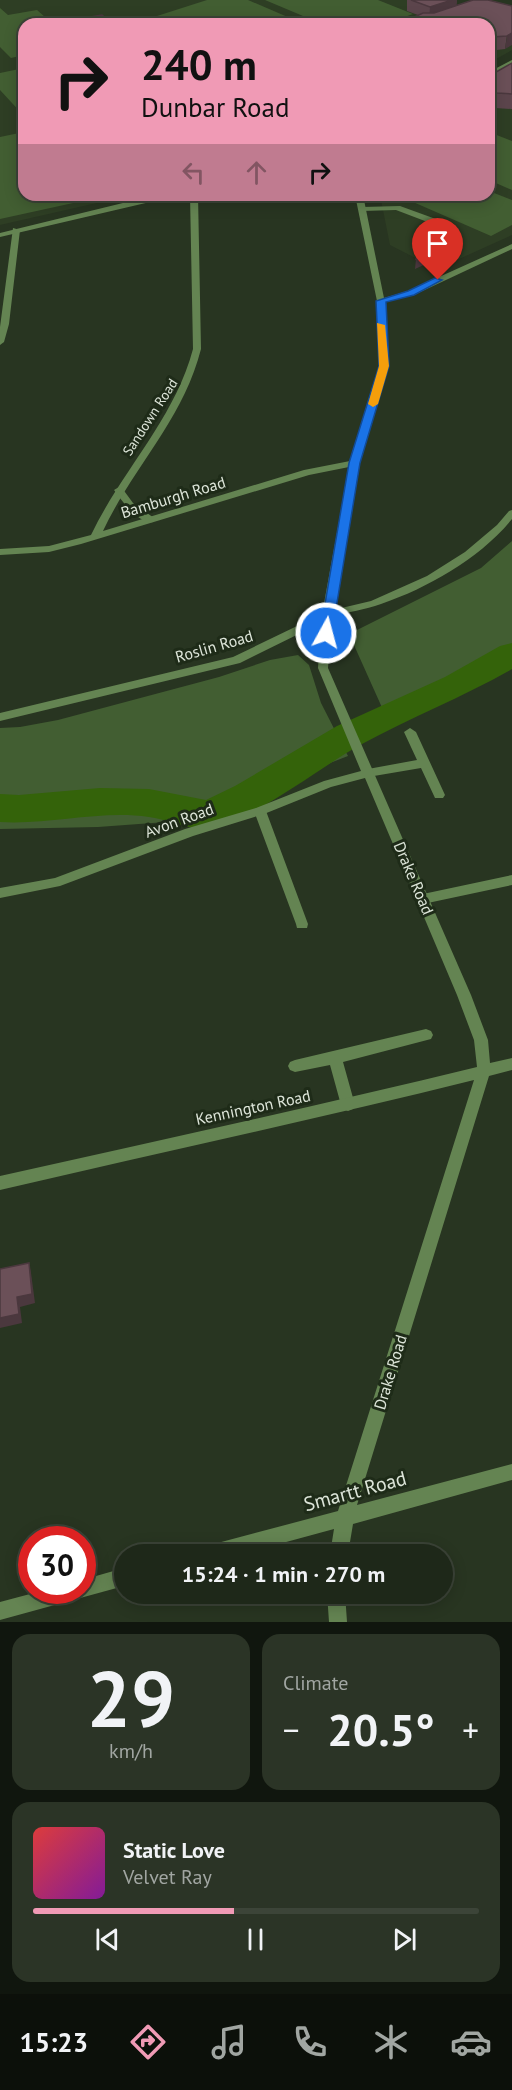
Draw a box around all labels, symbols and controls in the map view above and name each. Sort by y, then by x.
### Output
text: 240 m [141,37,257,92]
icon: right [42,42,120,120]
text: Dunbar Road [141,90,290,124]
icon: left [177,156,210,189]
icon: ahead [240,156,273,189]
icon: right [303,156,336,189]
pin [412,218,463,280]
icon: arrive [421,227,454,260]
street label: Sandown Road [118,375,182,459]
street label: Bamburgh Road [118,472,228,522]
position arrow [294,601,358,665]
street label: Roslin Road [173,625,255,667]
street label: Avon Road [142,798,216,842]
street label: Drake Road [390,838,438,918]
street label: Kennington Road [194,1085,312,1129]
street label: Drake Road [369,1332,411,1412]
street label: Smartt Road [301,1465,409,1517]
speed limit sign: 30 [18,1526,96,1604]
text: 15:24 · 1 min · 270 m [182,1560,385,1588]
text: 29 [87,1648,175,1749]
text: Climate [283,1670,349,1696]
text: 20.5° [327,1700,435,1758]
text: − [283,1708,300,1751]
text: + [462,1708,479,1751]
text: km/h [109,1738,153,1764]
text: Static Love [123,1836,225,1864]
text: Velvet Ray [123,1864,212,1890]
icon: previous [91,1923,124,1956]
icon: pause [239,1923,272,1956]
icon: next [388,1923,421,1956]
icon: directions [127,2021,169,2063]
icon: music [208,2021,250,2063]
icon: phone [289,2021,331,2063]
icon: climate [370,2021,412,2063]
icon: car [450,2021,492,2063]
text: 15:23 [19,2025,88,2059]

